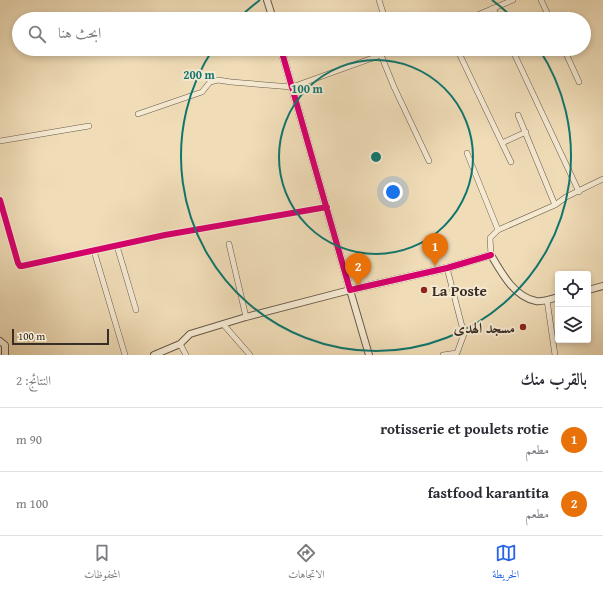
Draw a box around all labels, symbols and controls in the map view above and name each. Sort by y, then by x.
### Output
search box [12,12,591,56]
text: ابحث هنا [58,22,101,43]
icon: search [26,23,48,45]
text: 200 m [183,66,216,83]
text: 100 m [291,80,324,97]
centre of rings [369,150,383,164]
your location [383,182,403,202]
pin: 1 [422,233,448,266]
pin: 2 [345,253,371,286]
map controls [555,271,591,343]
button: locate [555,271,591,307]
place label: La Poste [432,280,487,301]
marker: La Poste [419,285,429,295]
button: layers [555,307,591,343]
place label: مسجد الهدى [454,317,515,338]
marker: مسجد الهدى [518,322,528,332]
scale bar [12,327,109,346]
text: 100 m [18,328,45,344]
text: بالقرب منك [520,366,587,391]
text: النتائج: 2 [16,371,51,390]
text: rotisserie et poulets rotie [380,418,549,439]
text: 90 m [16,430,42,449]
text: 1 [571,430,577,449]
text: مطعم [525,440,549,459]
text: fastfood karantita [428,482,549,503]
text: 100 m [16,494,48,513]
text: 2 [571,494,577,513]
text: مطعم [525,504,549,523]
tab: المحفوظات [84,542,120,585]
tab: الاتجاهات [288,542,325,585]
tab: الخريطة [492,542,519,585]

